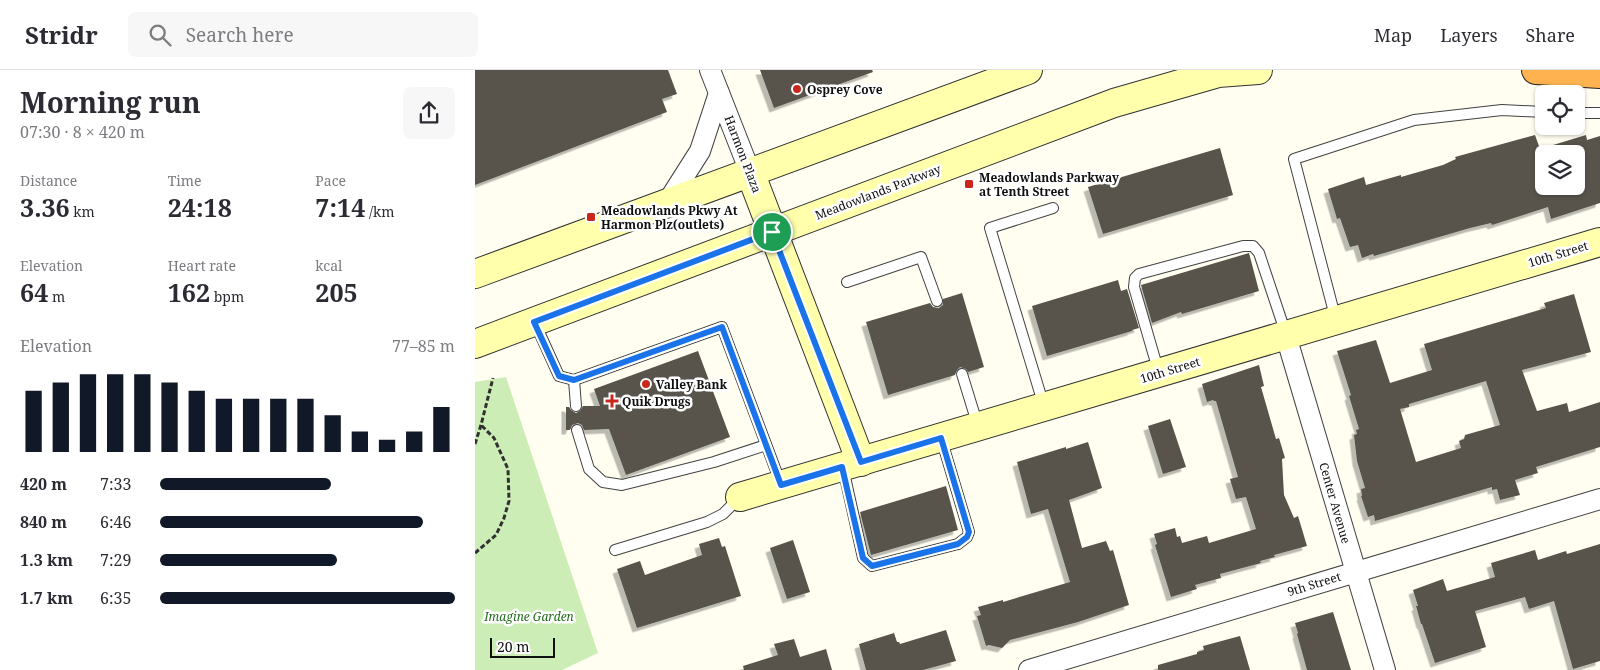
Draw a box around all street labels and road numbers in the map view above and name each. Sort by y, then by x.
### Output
street label: Harmon Plaza [720,113,766,195]
street label: Meadowlands Parkway [813,160,944,224]
street label: 10th Street [1526,237,1590,271]
street label: 10th Street [1138,353,1202,387]
street label: Center Avenue [1315,460,1355,546]
street label: 9th Street [1285,568,1343,600]

